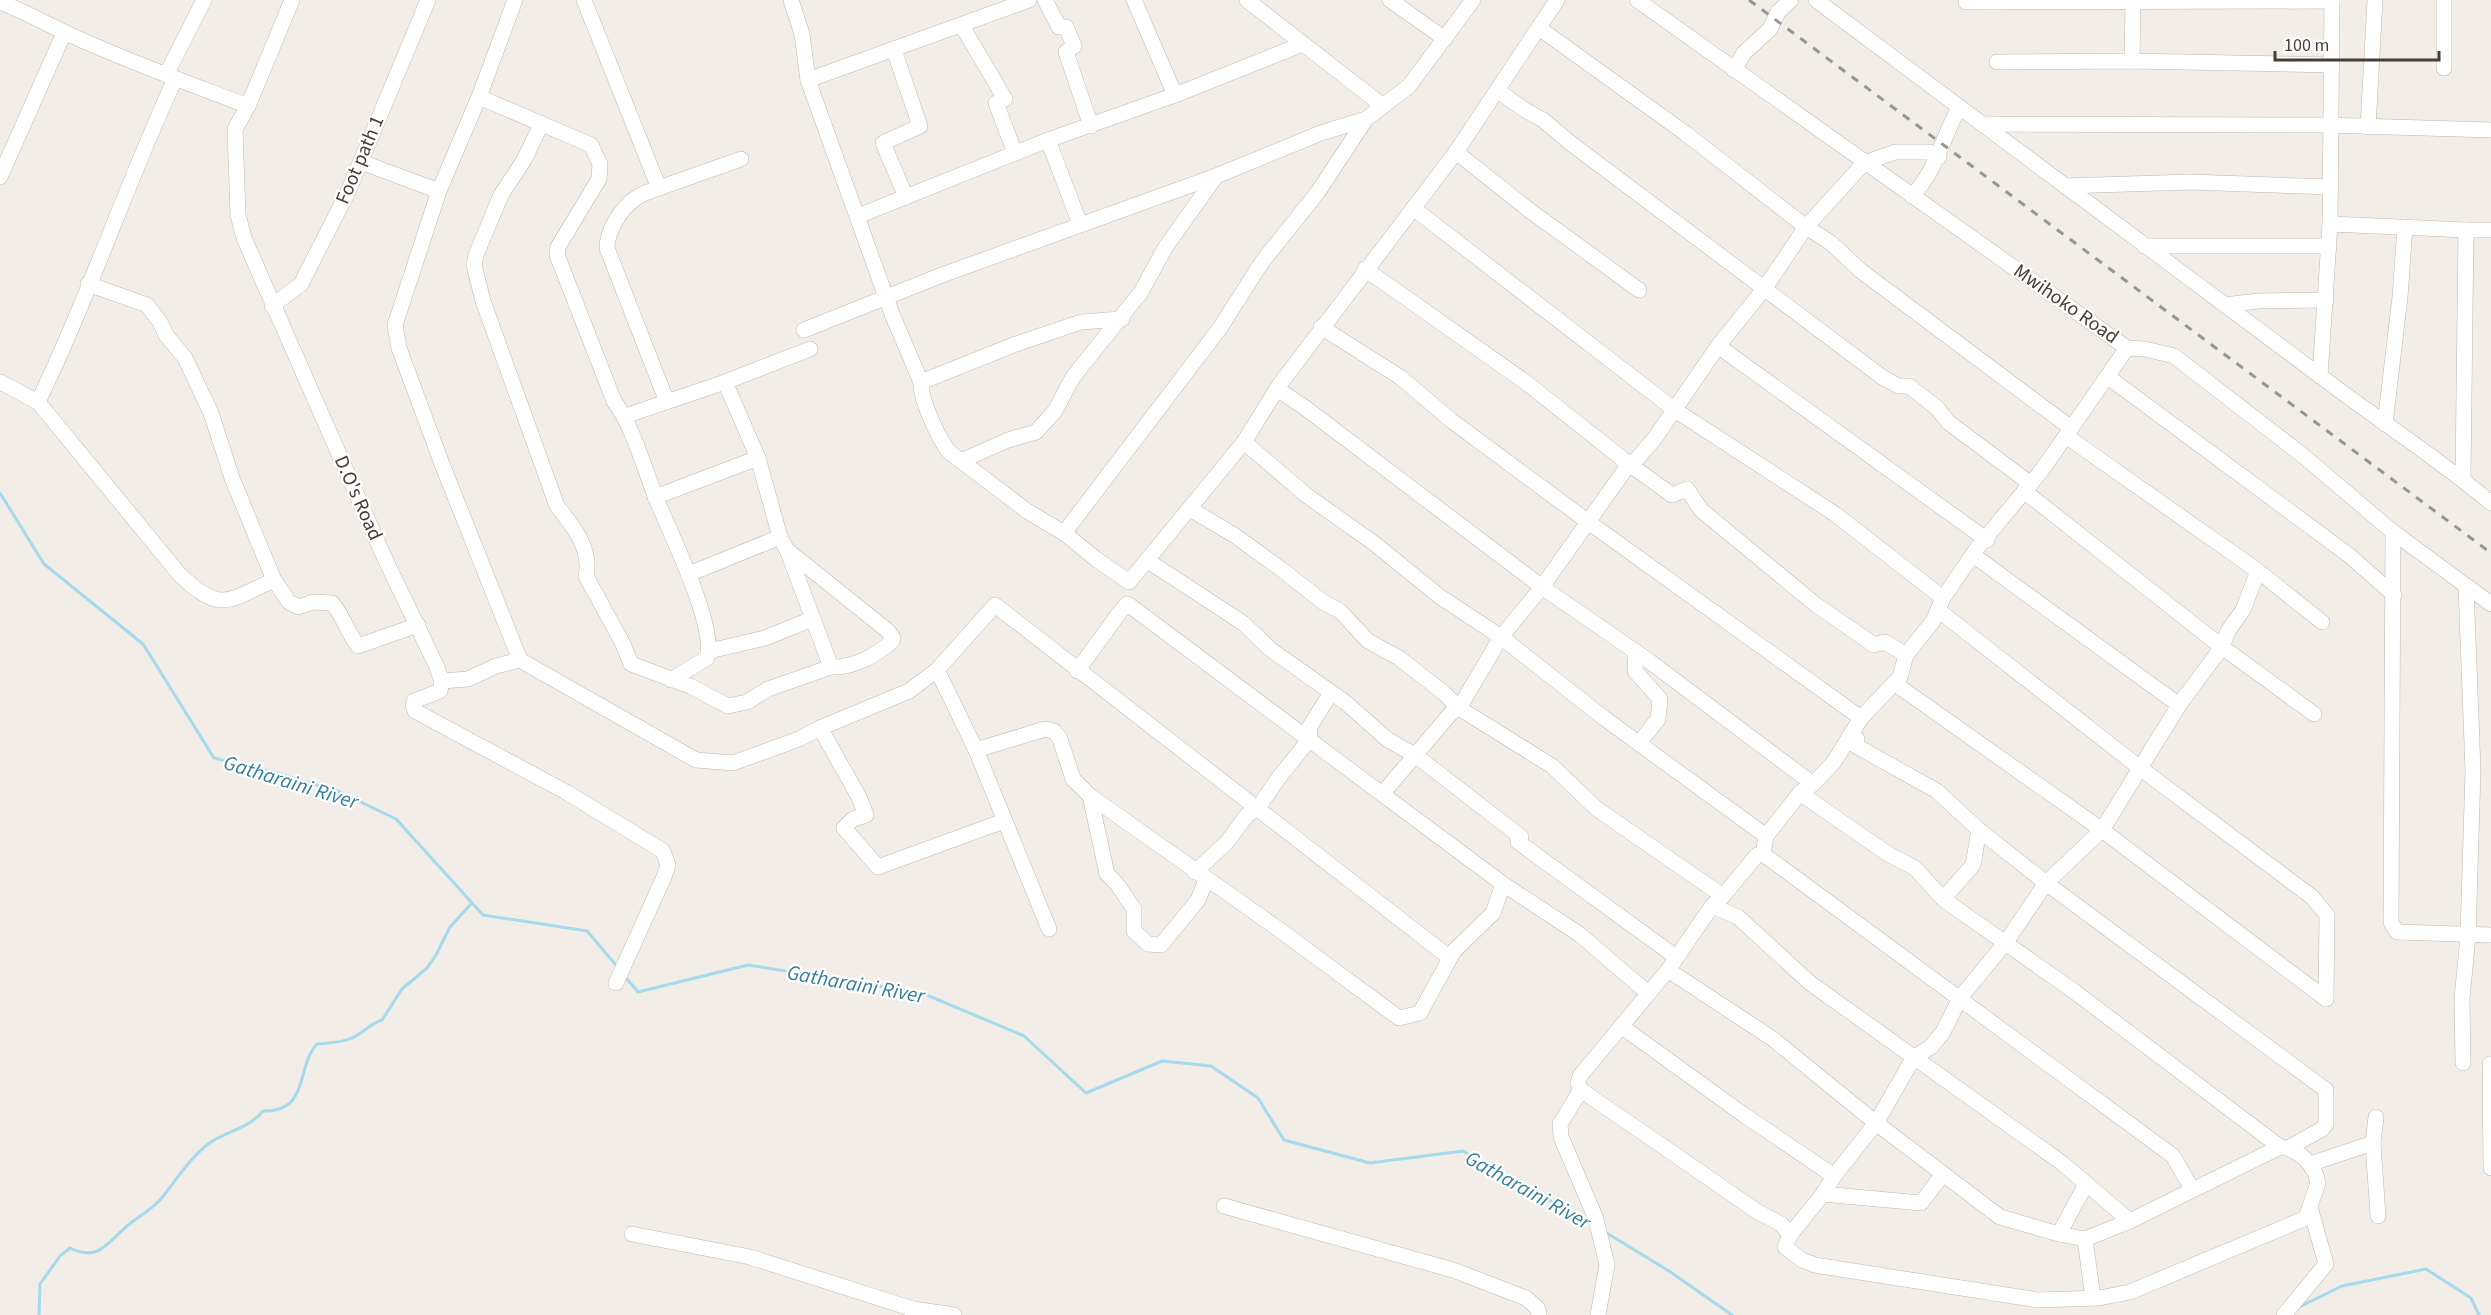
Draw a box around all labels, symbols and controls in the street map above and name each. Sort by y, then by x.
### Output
scale bar [2275,24,2438,62]
text: 100 m [2284,33,2329,58]
street label: Foot path 1 [329,111,391,209]
street label: Mwihoko Road [2008,257,2124,351]
street label: D.O's Road [327,451,389,545]
water label: Gatharaini River [220,747,363,817]
water label: Gatharaini River [785,957,928,1011]
water label: Gatharaini River [1460,1143,1597,1237]

